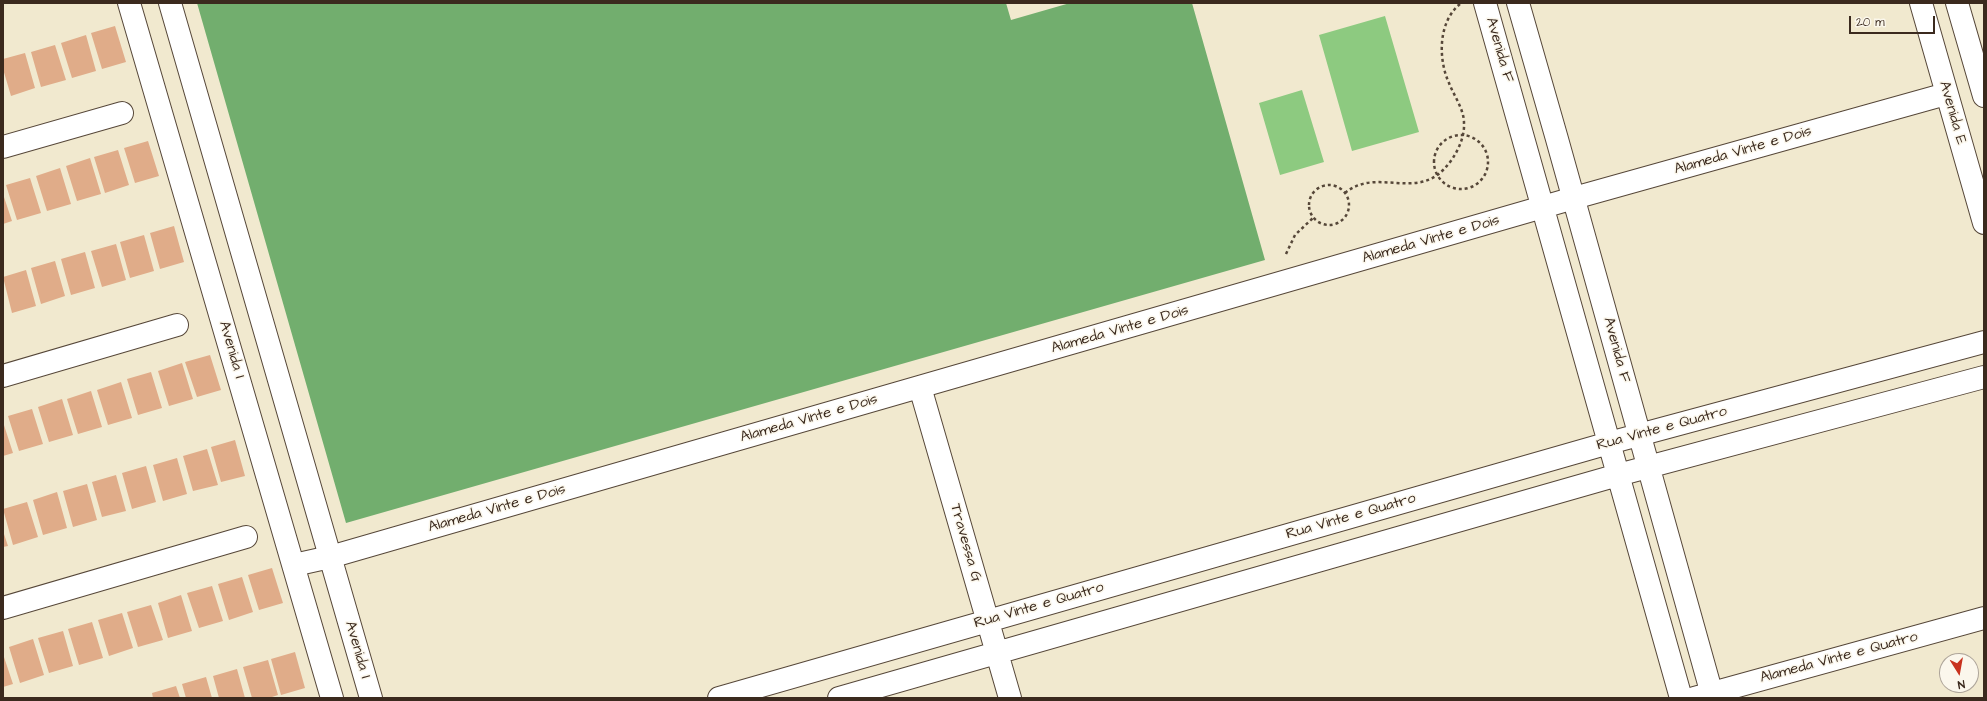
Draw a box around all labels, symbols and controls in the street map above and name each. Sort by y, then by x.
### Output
scale bar [1851,8,1937,34]
text: 20 m [1856,14,1885,31]
street label: Avenida F [1481,15,1517,85]
street label: Avenida E [1934,79,1970,147]
street label: Alameda Vinte e Dois [1672,123,1814,179]
street label: Alameda Vinte e Dois [1360,212,1502,268]
street label: Alameda Vinte e Dois [1049,302,1191,358]
street label: Avenida F [1599,315,1633,385]
street label: Avenida I [214,319,248,381]
street label: Alameda Vinte e Dois [738,391,880,447]
street label: Rua Vinte e Quatro [1595,403,1729,455]
street label: Alameda Vinte e Dois [426,481,568,537]
street label: Rua Vinte e Quatro [1284,490,1418,544]
street label: Travessa G [945,502,985,584]
street label: Rua Vinte e Quatro [972,579,1106,633]
street label: Avenida I [340,619,374,681]
street label: Alameda Vinte e Quatro [1758,628,1920,688]
north arrow [1939,653,1979,693]
text: N [1956,676,1966,692]

